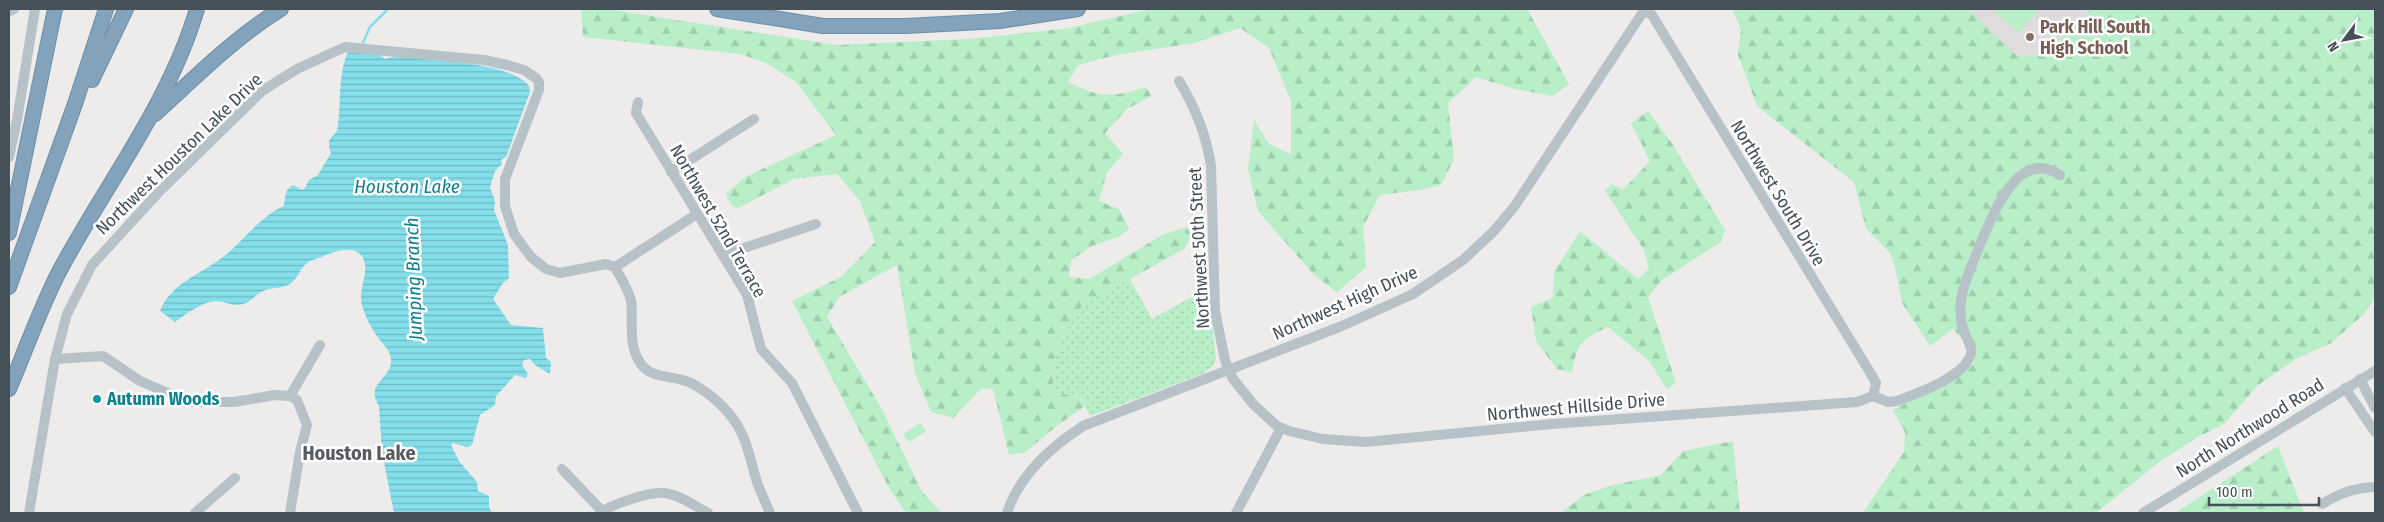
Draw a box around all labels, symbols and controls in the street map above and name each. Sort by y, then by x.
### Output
north arrow [2319,15,2369,65]
place label: Park Hill South High School [2040,16,2151,59]
marker: Park Hill South High School [2024,31,2036,43]
text: N [2324,39,2343,55]
street label: Northwest Houston Lake Drive [91,69,267,239]
street label: Northwest South Drive [1726,116,1830,270]
street label: Northwest 52nd Terrace [665,140,771,302]
street label: Northwest 50th Street [1184,166,1214,329]
water label: Houston Lake [354,175,460,198]
water label: Jumping Branch [400,217,427,342]
street label: Northwest High Drive [1269,261,1421,345]
street label: North Northwood Road [2172,374,2328,482]
place label: Autumn Woods [106,388,219,410]
street label: Northwest Hillside Drive [1486,388,1666,426]
marker: Autumn Woods [91,393,103,405]
district label: Houston Lake [302,441,416,465]
scale bar [2209,474,2319,506]
text: 100 m [2216,483,2253,501]

